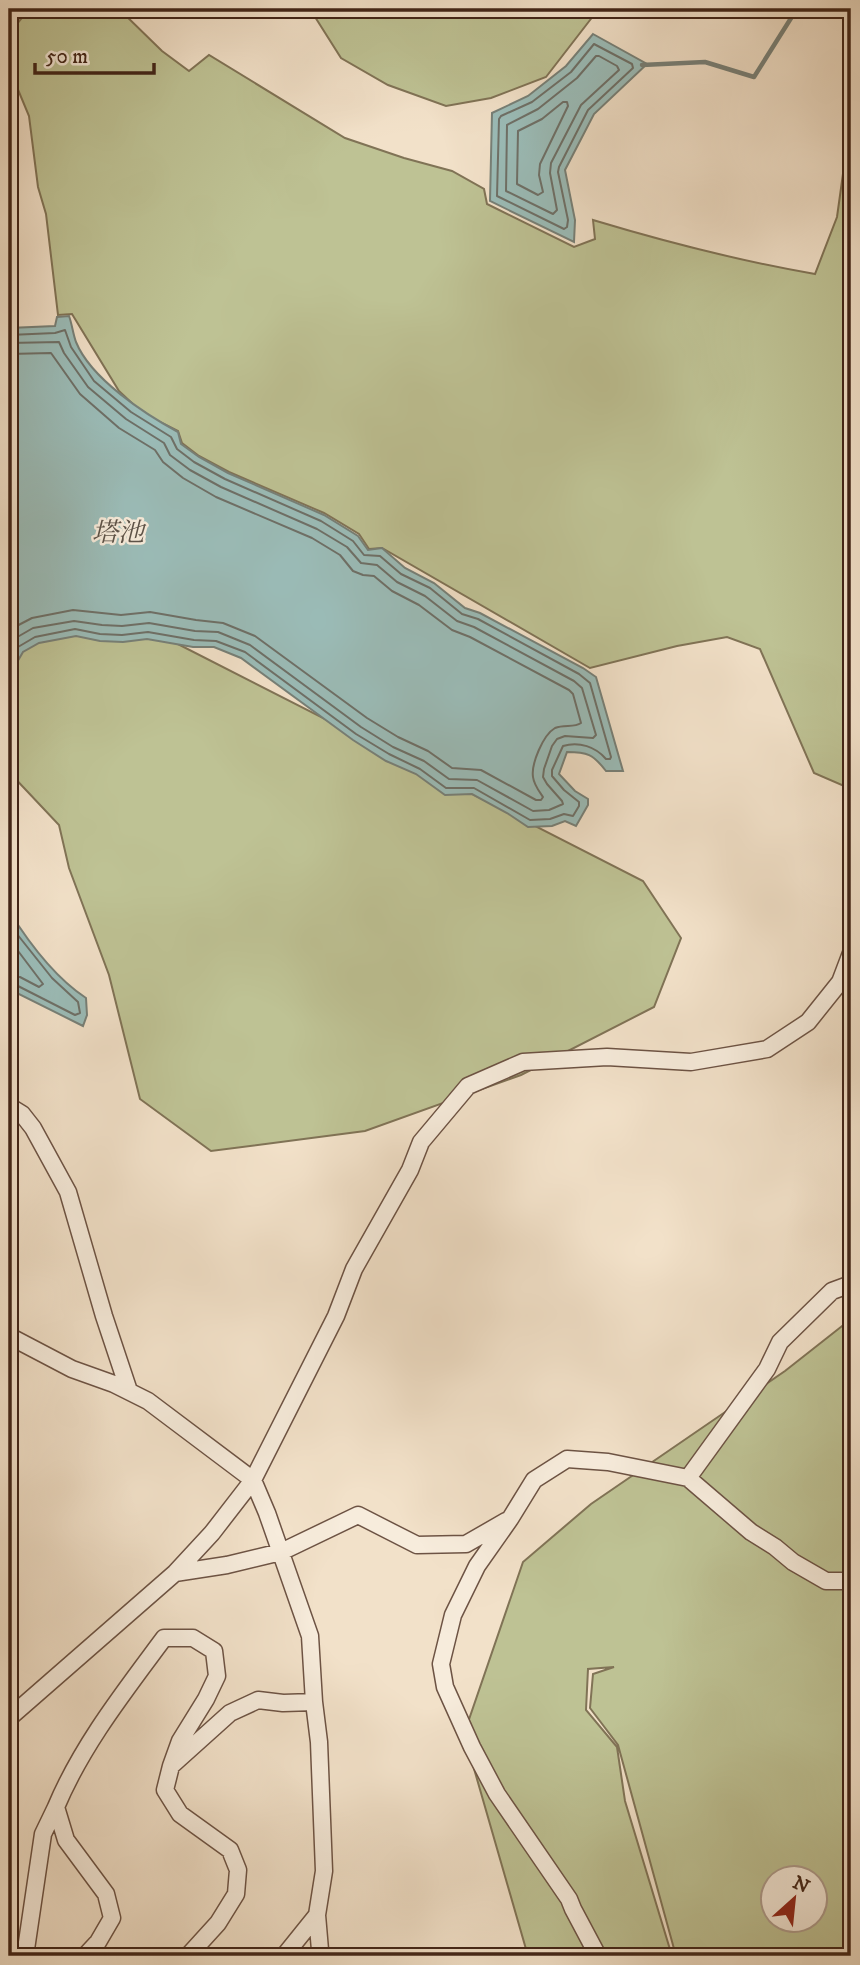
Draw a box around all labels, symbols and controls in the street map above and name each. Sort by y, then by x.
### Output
scale bar [35,32,154,76]
text: 50 m [46,44,88,70]
water label: 塔池 [92,517,147,550]
north arrow [758,1864,828,1934]
text: N [789,1871,814,1899]

